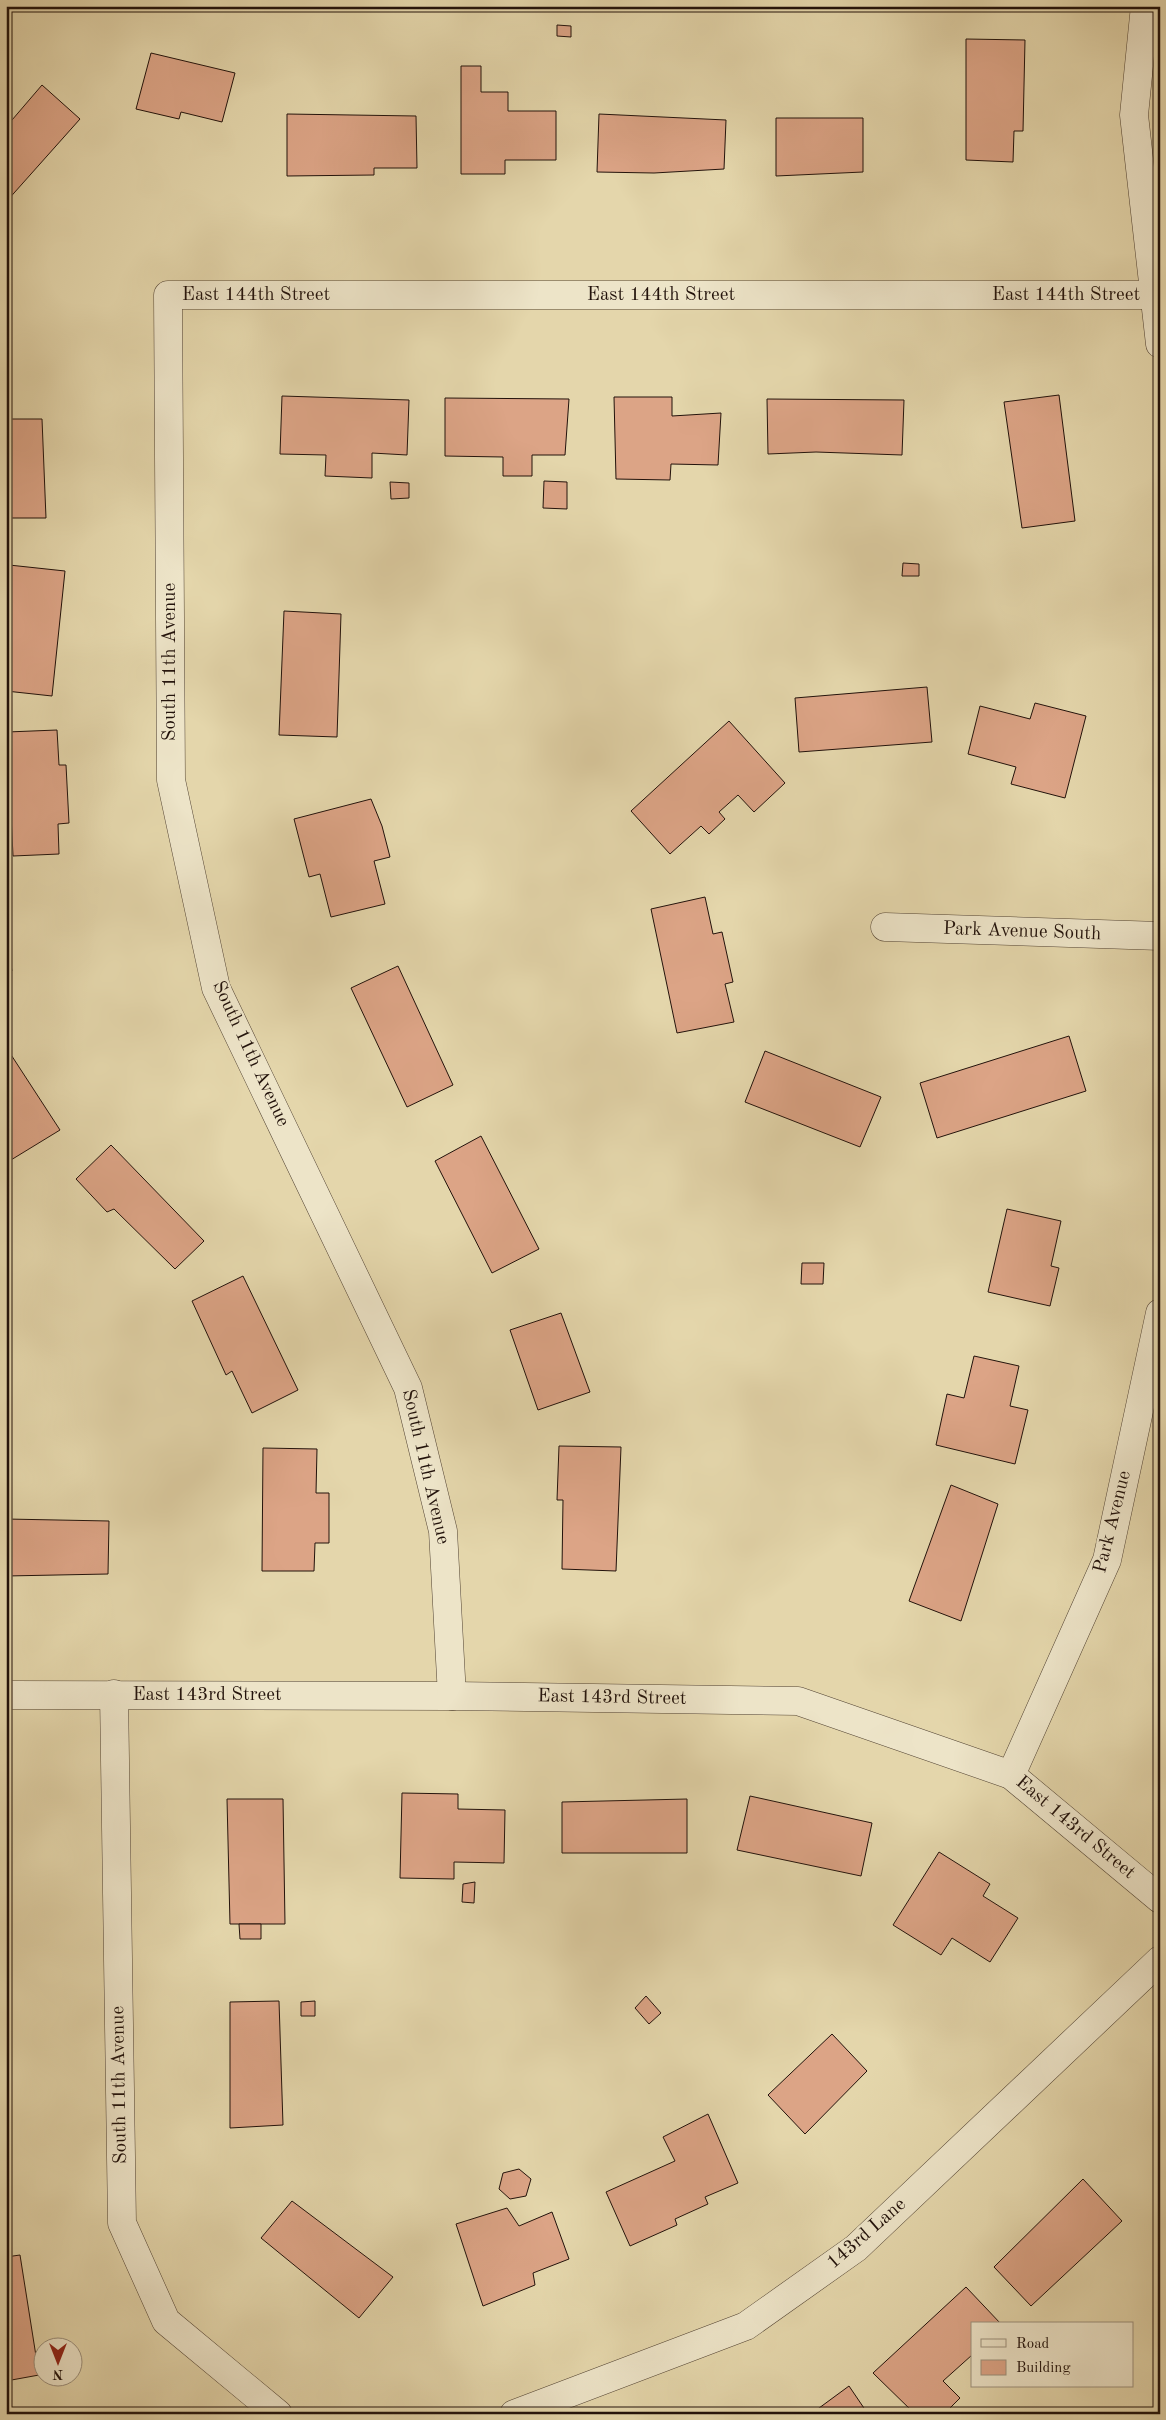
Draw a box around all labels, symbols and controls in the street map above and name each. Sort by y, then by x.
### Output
street label: East 144th Street [182,286,330,305]
street label: East 144th Street [587,286,735,305]
street label: East 144th Street [992,286,1140,305]
street label: South 11th Avenue [161,583,180,741]
street label: Park Avenue South [942,920,1102,944]
street label: South 11th Avenue [208,978,292,1130]
street label: South 11th Avenue [398,1388,452,1546]
street label: Park Avenue [1091,1469,1135,1575]
street label: East 143rd Street [132,1686,282,1705]
street label: East 143rd Street [537,1687,687,1709]
street label: East 143rd Street [1012,1773,1138,1883]
street label: South 11th Avenue [109,2006,131,2164]
street label: 143rd Lane [824,2195,910,2273]
legend [971,2322,1134,2388]
text: Road [1016,2337,1050,2352]
north arrow [32,2338,82,2388]
text: Building [1016,2361,1071,2376]
text: N [52,2367,63,2381]

